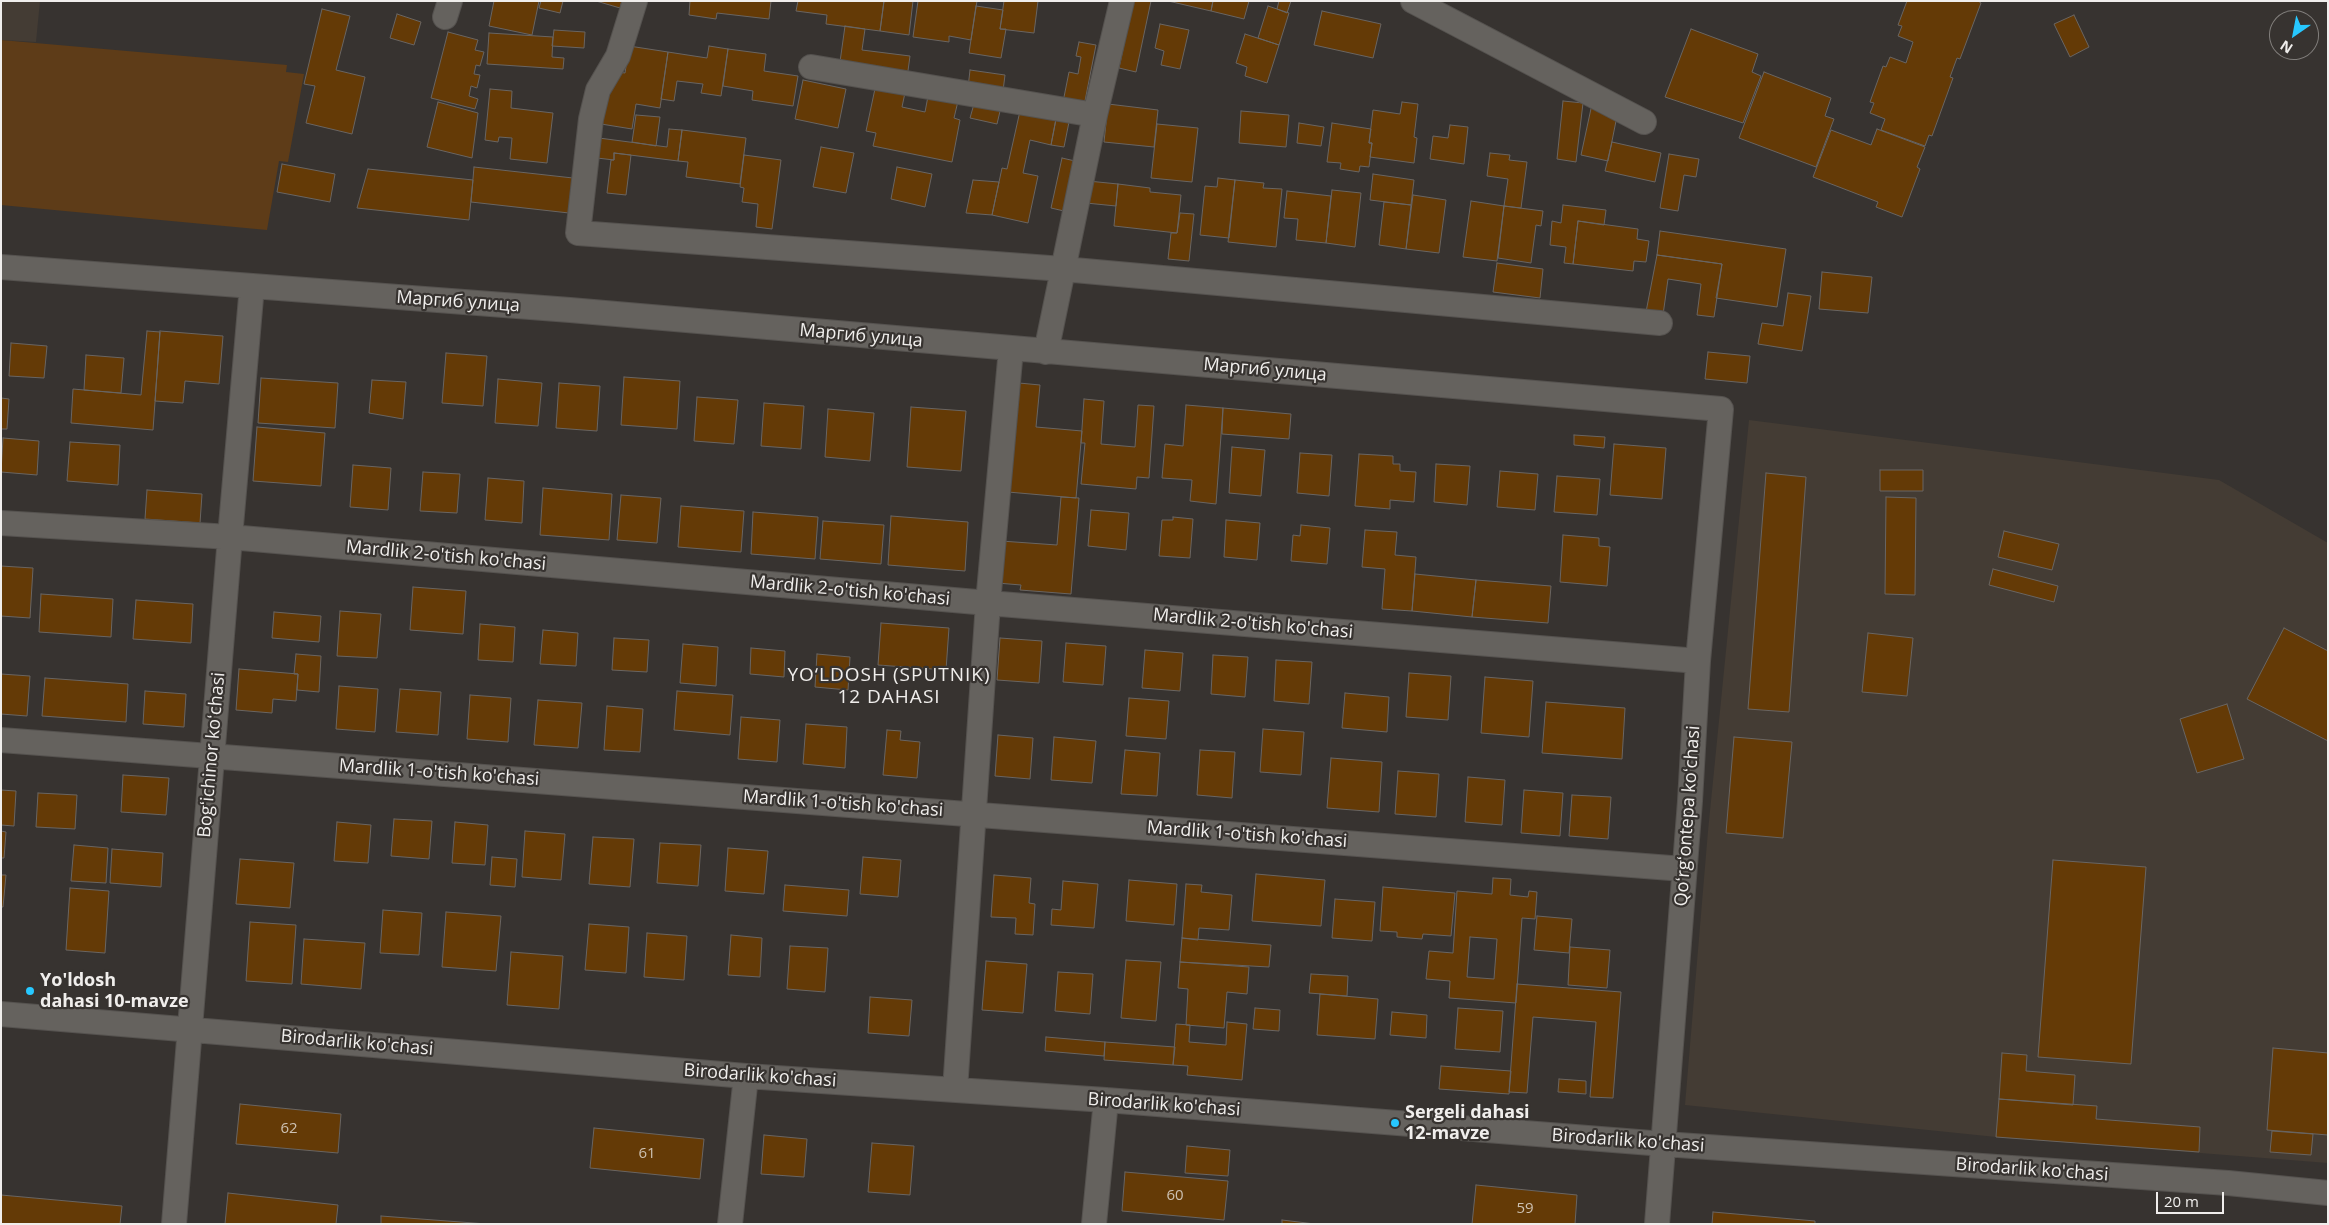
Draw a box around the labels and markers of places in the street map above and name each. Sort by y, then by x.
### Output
place label: Yo'ldosh dahasi 10-mavze [40,970,189,1012]
marker: Yo'ldosh dahasi 10-mavze [24,985,36,997]
place label: Sergeli dahasi 12-mavze [1405,1102,1530,1144]
marker: Sergeli dahasi 12-mavze [1389,1117,1401,1129]

